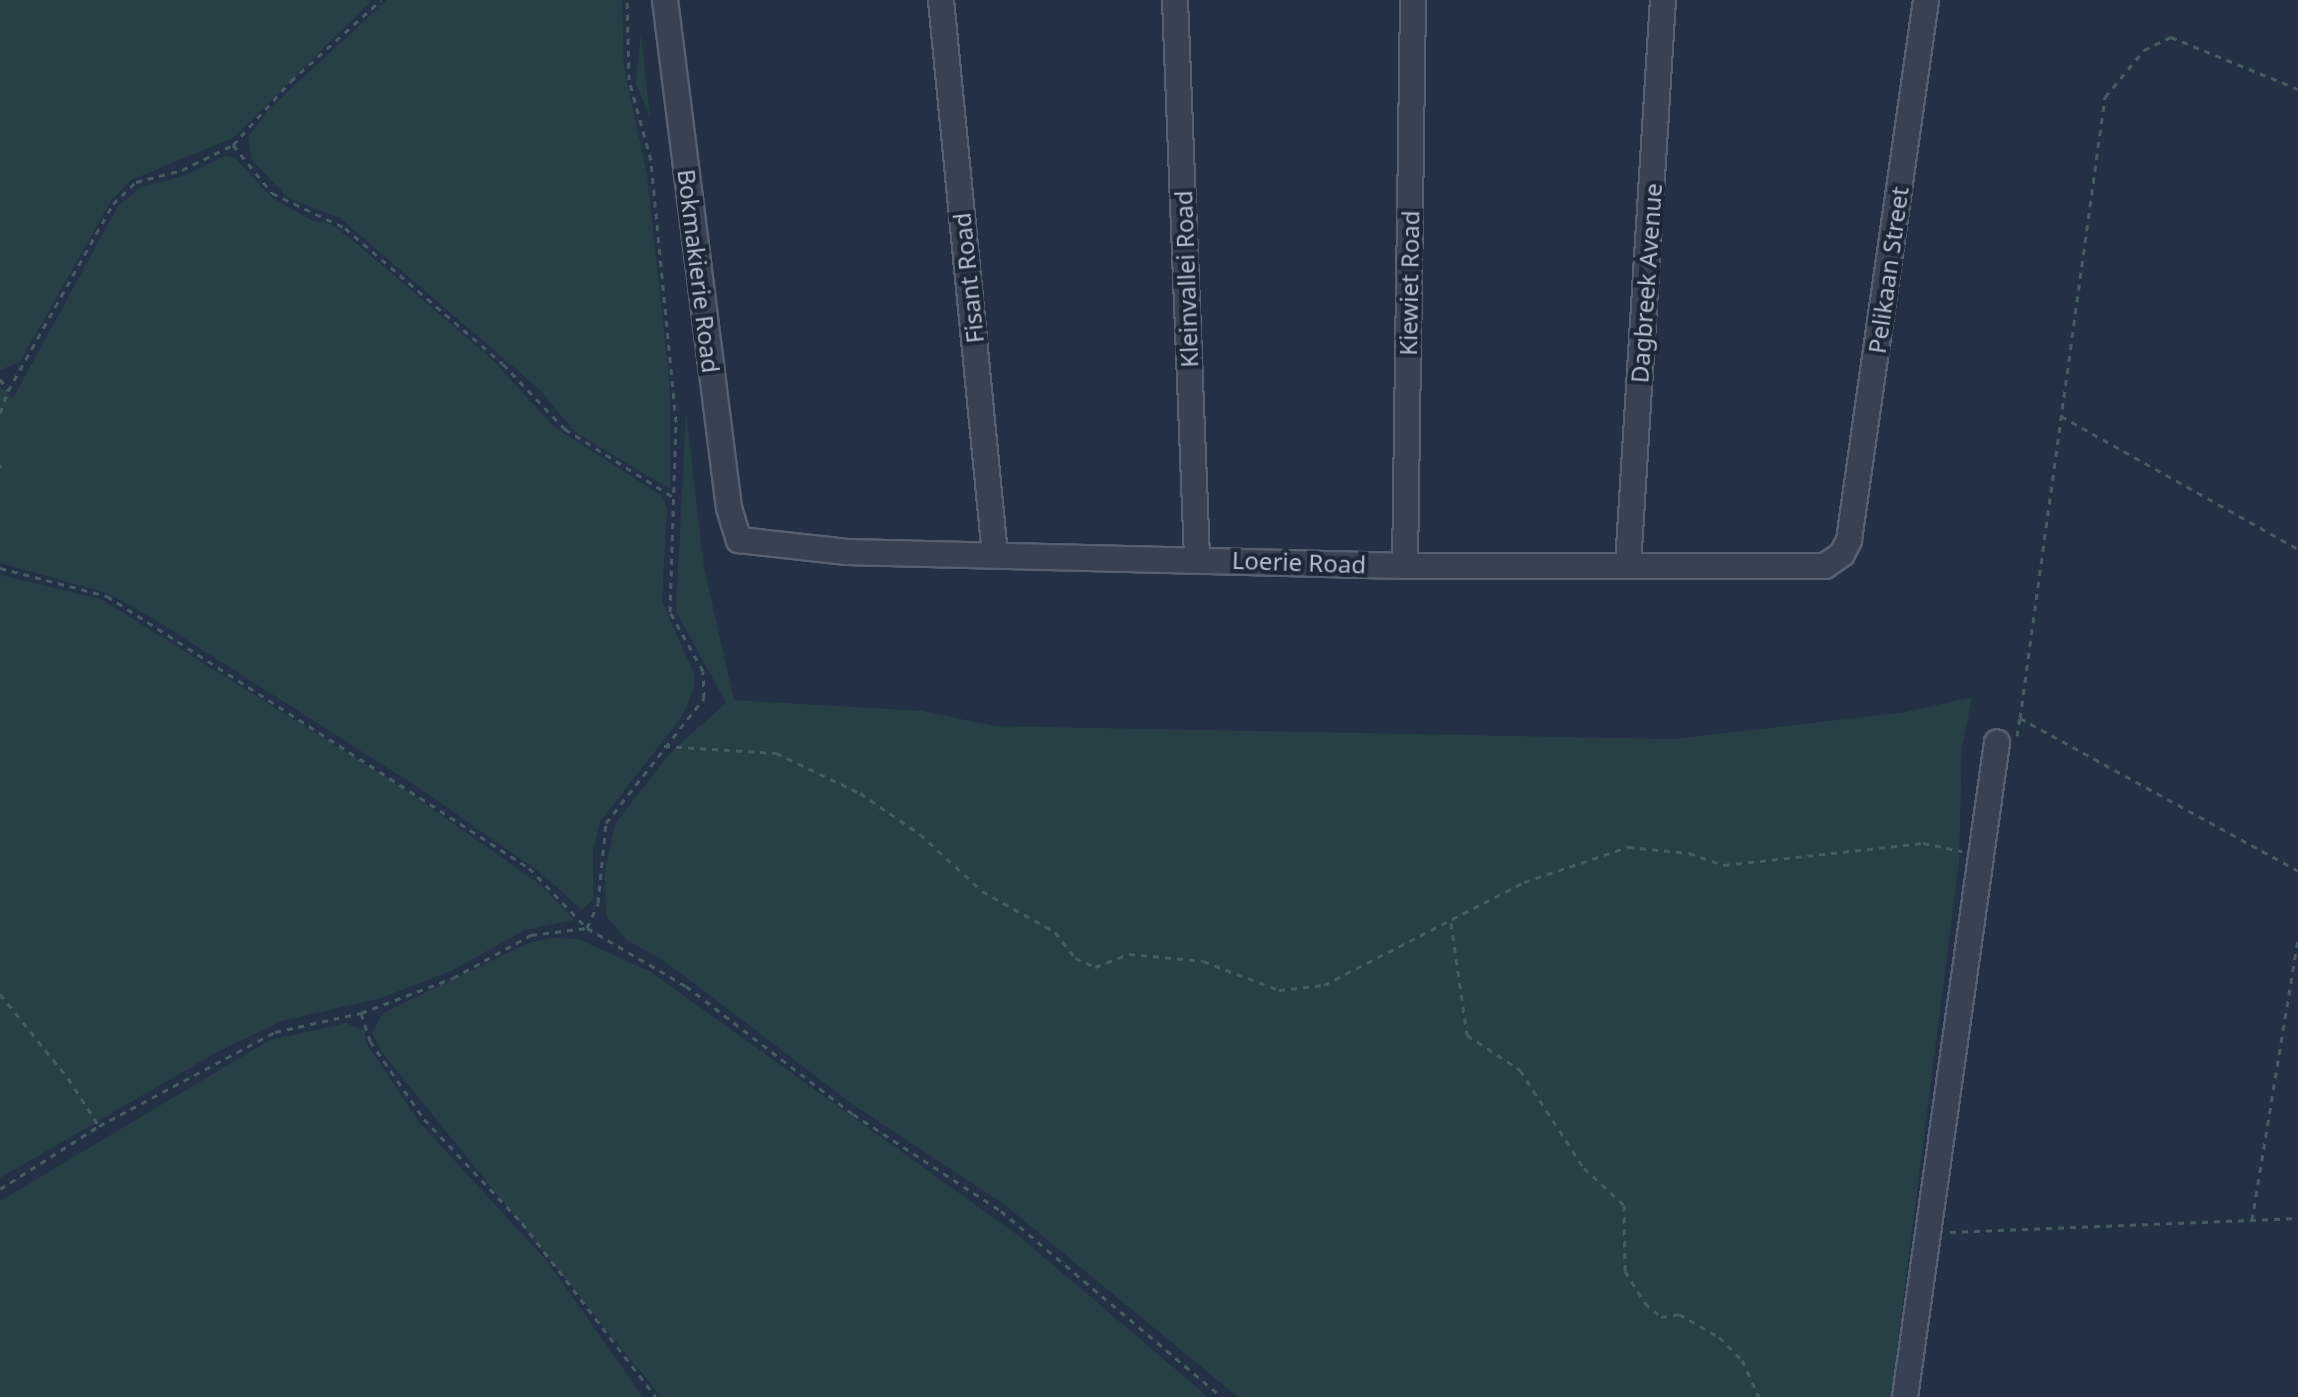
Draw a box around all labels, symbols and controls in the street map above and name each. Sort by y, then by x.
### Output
street label: Bokmakierie Road [672,168,726,374]
street label: Dagbreek Avenue [1625,182,1667,384]
street label: Pelikaan Street [1862,185,1914,355]
street label: Kleinvallei Road [1169,190,1203,368]
street label: Kiewiet Road [1393,210,1425,356]
street label: Fisant Road [947,211,989,345]
street label: Loerie Road [1231,545,1367,579]

